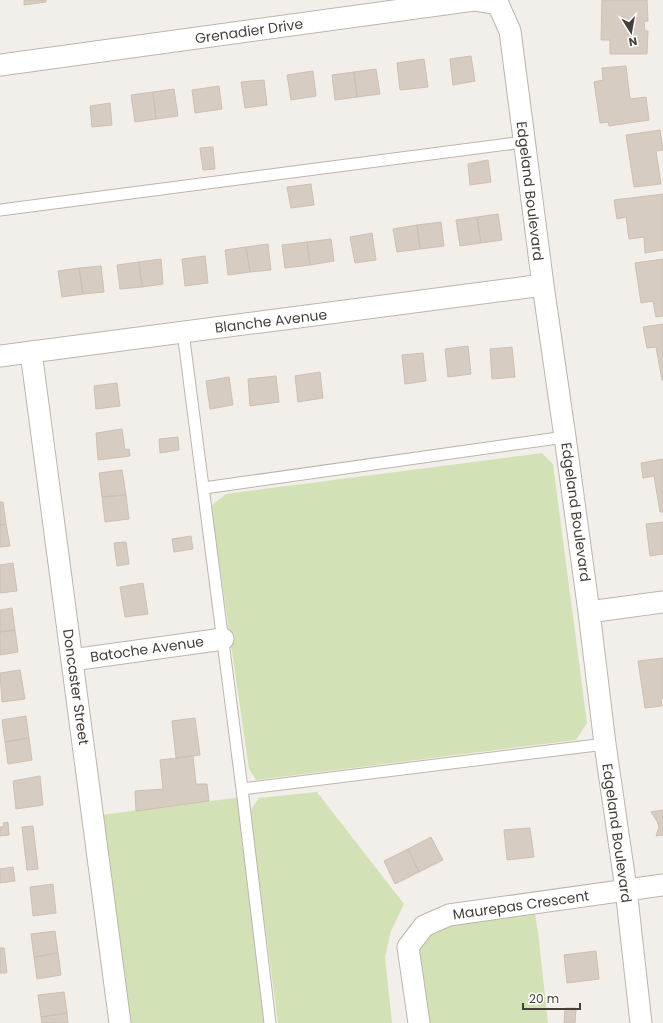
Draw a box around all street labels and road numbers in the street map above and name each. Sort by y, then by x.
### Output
street label: Grenadier Drive [194,13,305,48]
street label: Edgeland Boulevard [512,120,548,262]
street label: Blanche Avenue [214,304,329,338]
street label: Edgeland Boulevard [556,441,596,583]
street label: Doncaster Street [58,628,94,746]
street label: Batoche Avenue [89,631,205,667]
street label: Edgeland Boulevard [597,762,637,904]
street label: Maurepas Crescent [451,886,591,924]

